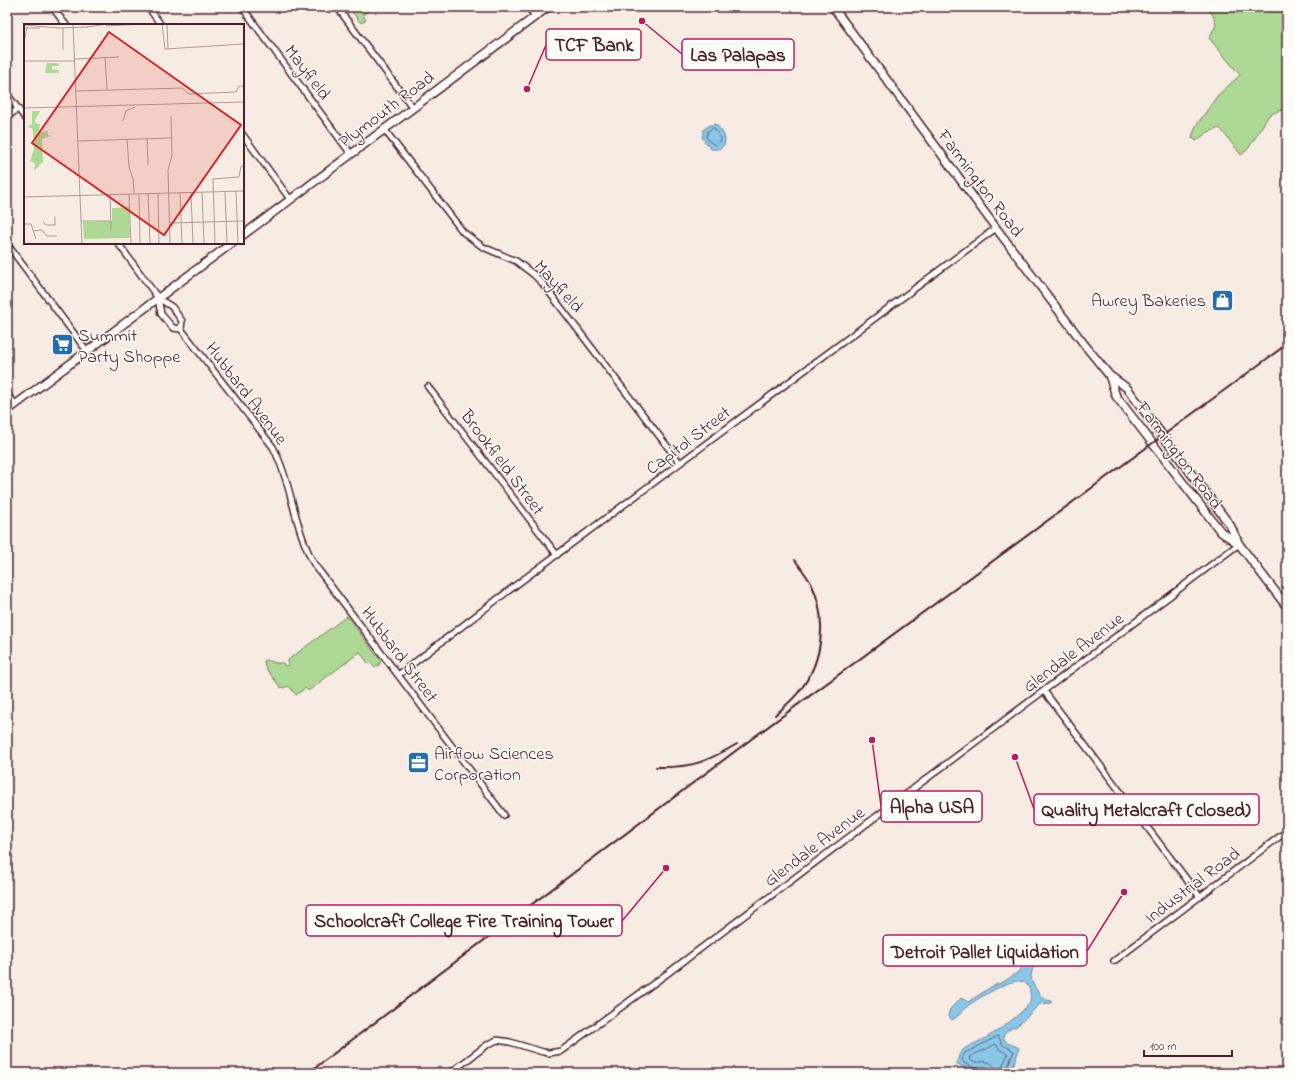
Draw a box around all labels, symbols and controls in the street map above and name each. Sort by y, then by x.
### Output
inset map [24,24,244,244]
callout: TCF Bank [546,29,641,60]
text: TCF Bank [554,33,634,60]
callout: Las Palapas [682,39,794,70]
street label: Mayfield [277,40,336,106]
text: Las Palapas [690,43,786,70]
street label: Plymouth Road [334,66,441,155]
street label: Farmington Road [929,124,1029,244]
street label: Mayfield [527,255,588,320]
shop icon: Awrey Bakeries [1209,287,1235,313]
place label: Awrey Bakeries [1091,289,1206,315]
place label: Summit Party Shoppe [78,324,181,371]
supermarket icon: Summit Party Shoppe [50,332,76,358]
street label: Hubbard Avenue [198,337,293,452]
street label: Farmington Road [1128,396,1228,516]
street label: Capitol Street [641,401,737,482]
street label: Brookfield Street [452,404,550,522]
street label: Hubbard Street [354,602,443,709]
street label: Glendale Avenue [1018,606,1131,700]
place label: Airflow Sciences Corporation [434,742,554,789]
office icon: Airflow Sciences Corporation [406,750,432,776]
callout: Alpha USA [881,791,982,822]
callout: Quality Metalcraft (closed) [1034,794,1259,825]
text: Alpha USA [890,795,975,822]
text: Quality Metalcraft (closed) [1041,798,1251,827]
street label: Glendale Avenue [759,800,872,894]
street label: Industrial Road [1140,842,1247,931]
callout: Schoolcraft College Fire Training Tower [306,905,622,936]
text: Schoolcraft College Fire Training Tower [314,909,615,938]
callout: Detroit Pallet Liquidation [883,935,1087,966]
text: Detroit Pallet Liquidation [890,940,1079,967]
scale bar [1144,1032,1232,1058]
text: 100 m [1150,1038,1177,1056]

